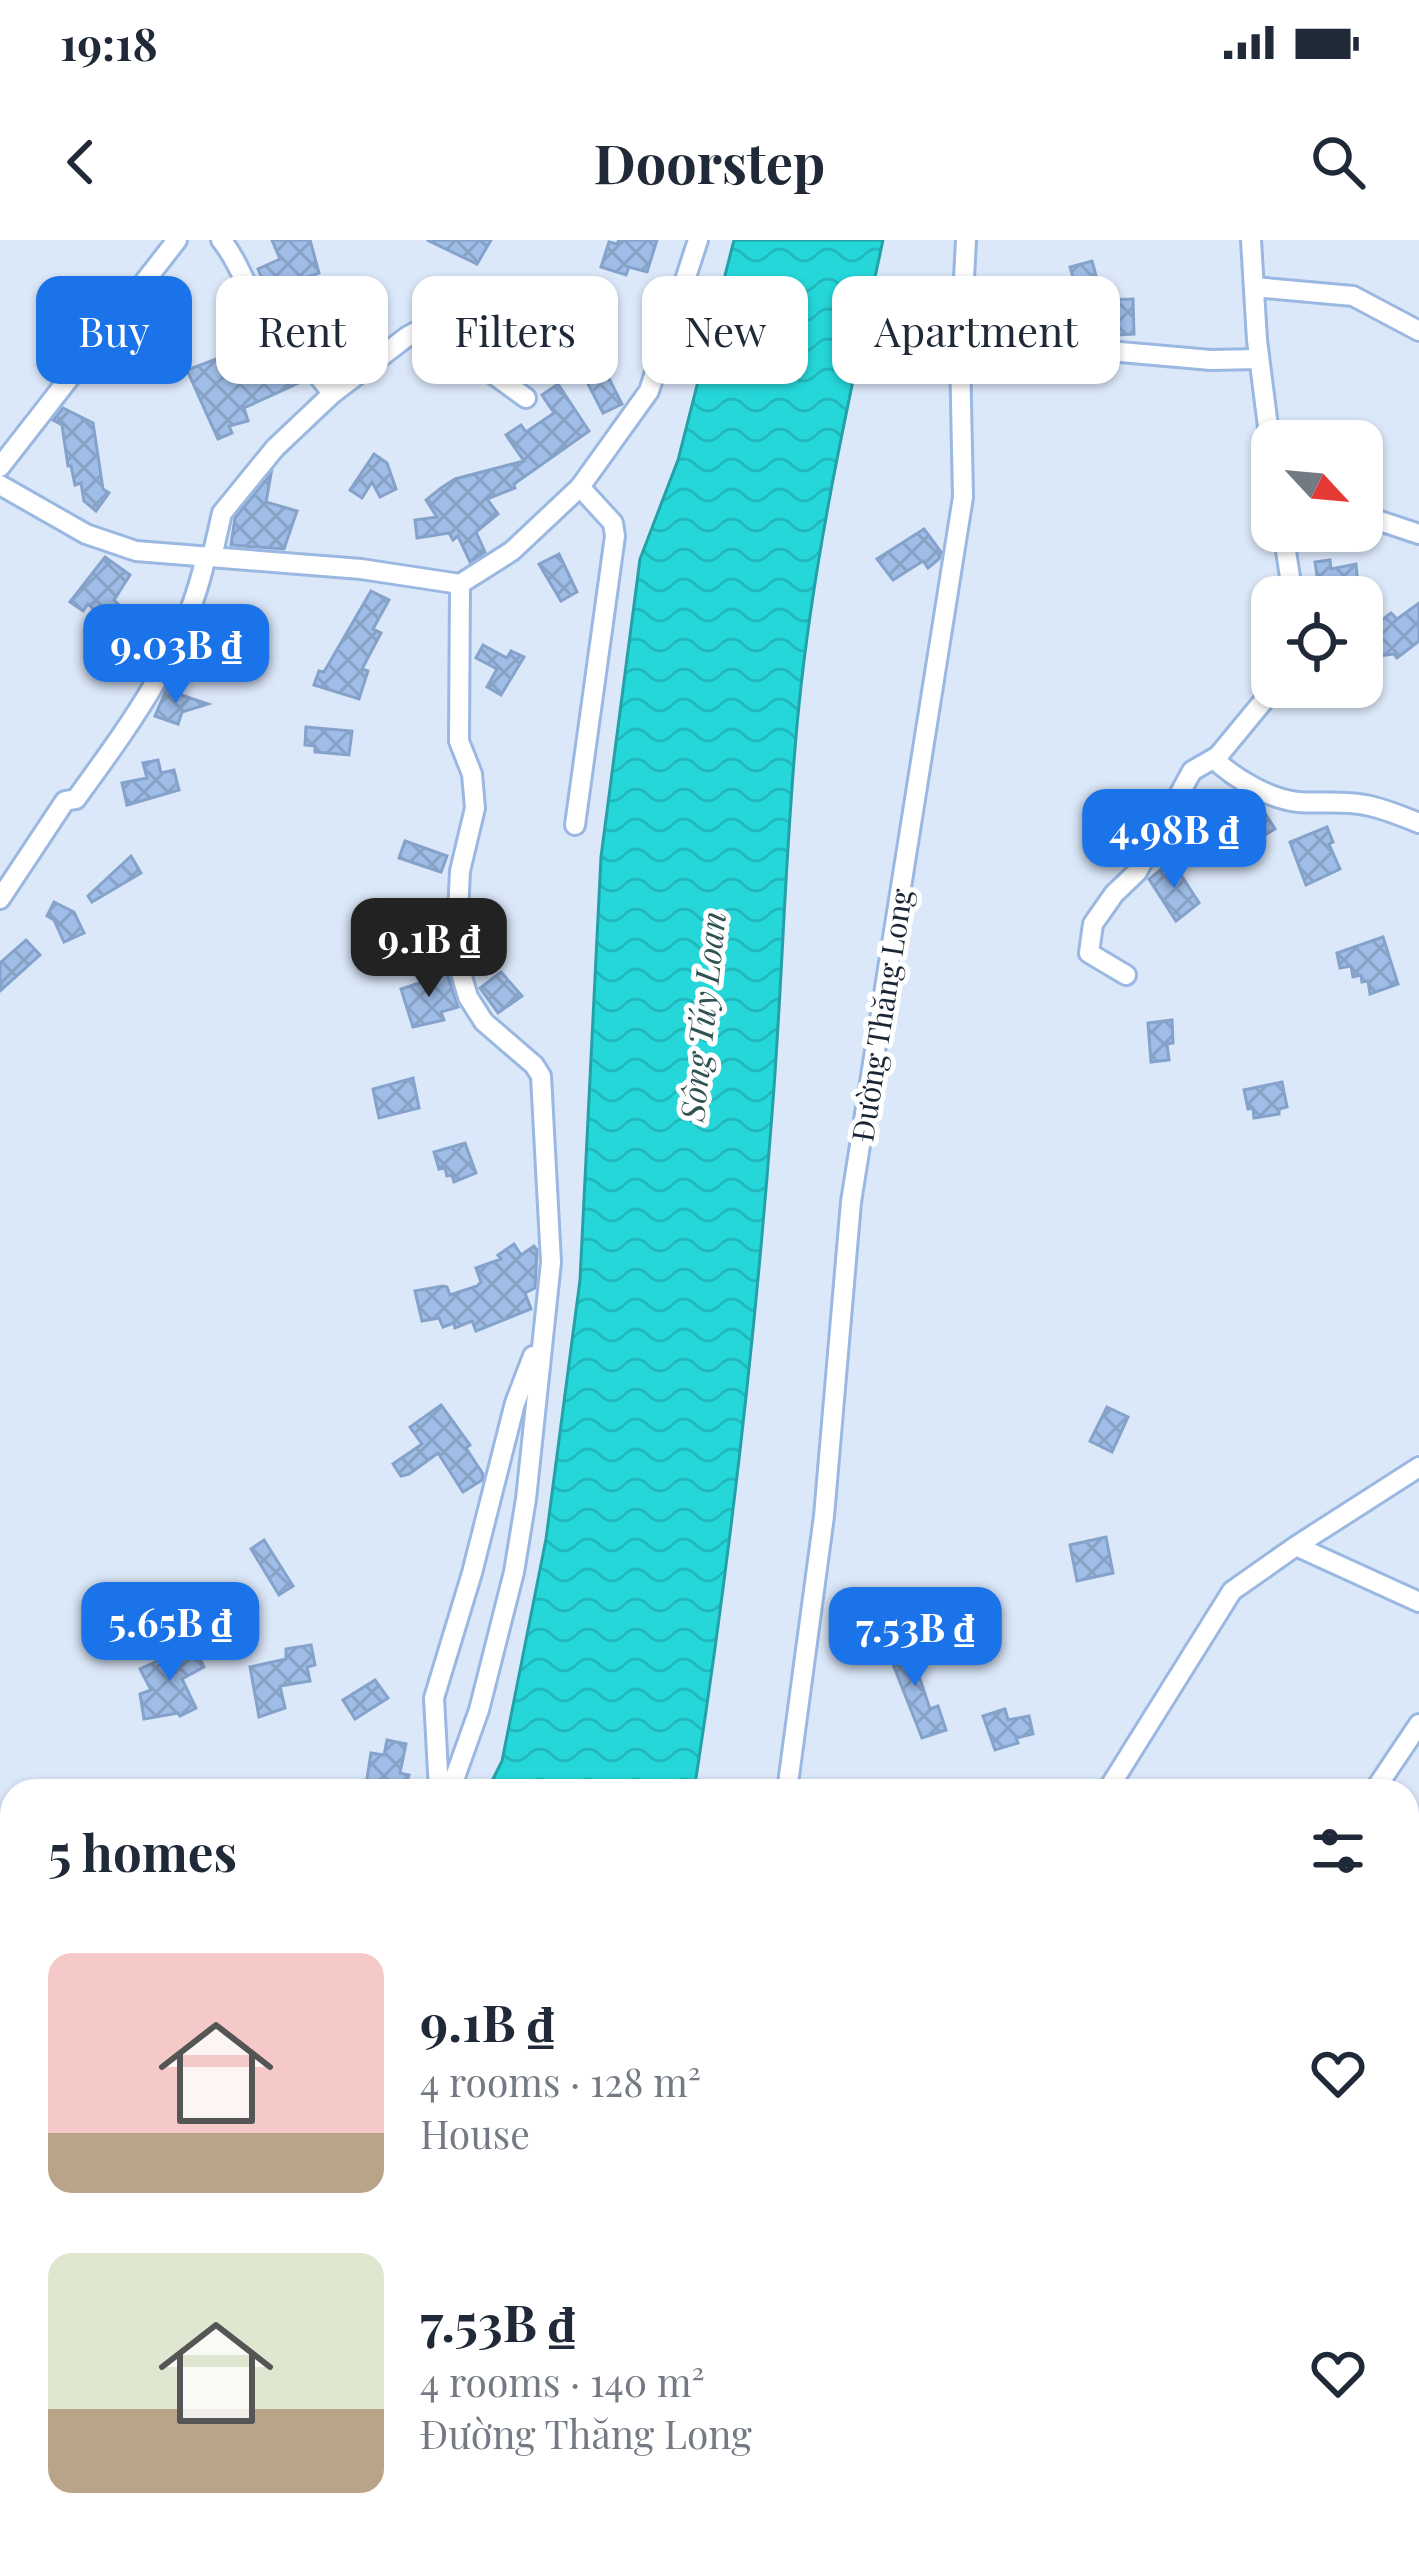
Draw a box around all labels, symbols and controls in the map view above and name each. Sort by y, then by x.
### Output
text: 19:18 [60,12,158,72]
text: Doorstep [594,126,825,198]
icon: back [48,129,114,195]
icon: search [1305,129,1371,195]
chip: Buy [36,276,192,384]
chip: Rent [216,276,388,384]
chip: Filters [412,276,618,384]
chip: New [642,276,808,384]
chip: Apartment [832,276,1120,384]
north arrow [1251,420,1383,552]
map controls [1251,420,1383,708]
button: locate [1251,576,1383,708]
pin: 9.03B ₫ [65,604,287,706]
text: 9.03B ₫ [110,617,242,669]
pin: 4.98B ₫ [1063,789,1285,891]
text: 4.98B ₫ [1109,802,1239,854]
street label: Đường Thăng Long [841,886,921,1144]
pin: 9.1B ₫ [331,898,527,1000]
water label: Sông Túy Loan [668,909,734,1124]
text: 9.1B ₫ [378,911,480,963]
pin: 5.65B ₫ [59,1582,281,1684]
pin: 7.53B ₫ [804,1587,1026,1689]
text: 5.65B ₫ [108,1595,232,1647]
text: 7.53B ₫ [856,1600,974,1652]
text: 5 homes [48,1817,237,1885]
icon: filters [1305,1818,1371,1884]
text: 9.1B ₫ [420,1987,554,2055]
icon: home [144,2001,288,2145]
icon: heart [1305,2040,1371,2106]
text: 4 rooms · 128 m² [420,2055,701,2107]
text: House [420,2107,530,2159]
text: 7.53B ₫ [420,2287,575,2355]
icon: home [144,2301,288,2445]
icon: heart [1305,2340,1371,2406]
text: 4 rooms · 140 m² [420,2355,705,2407]
text: Đường Thăng Long [420,2407,752,2459]

